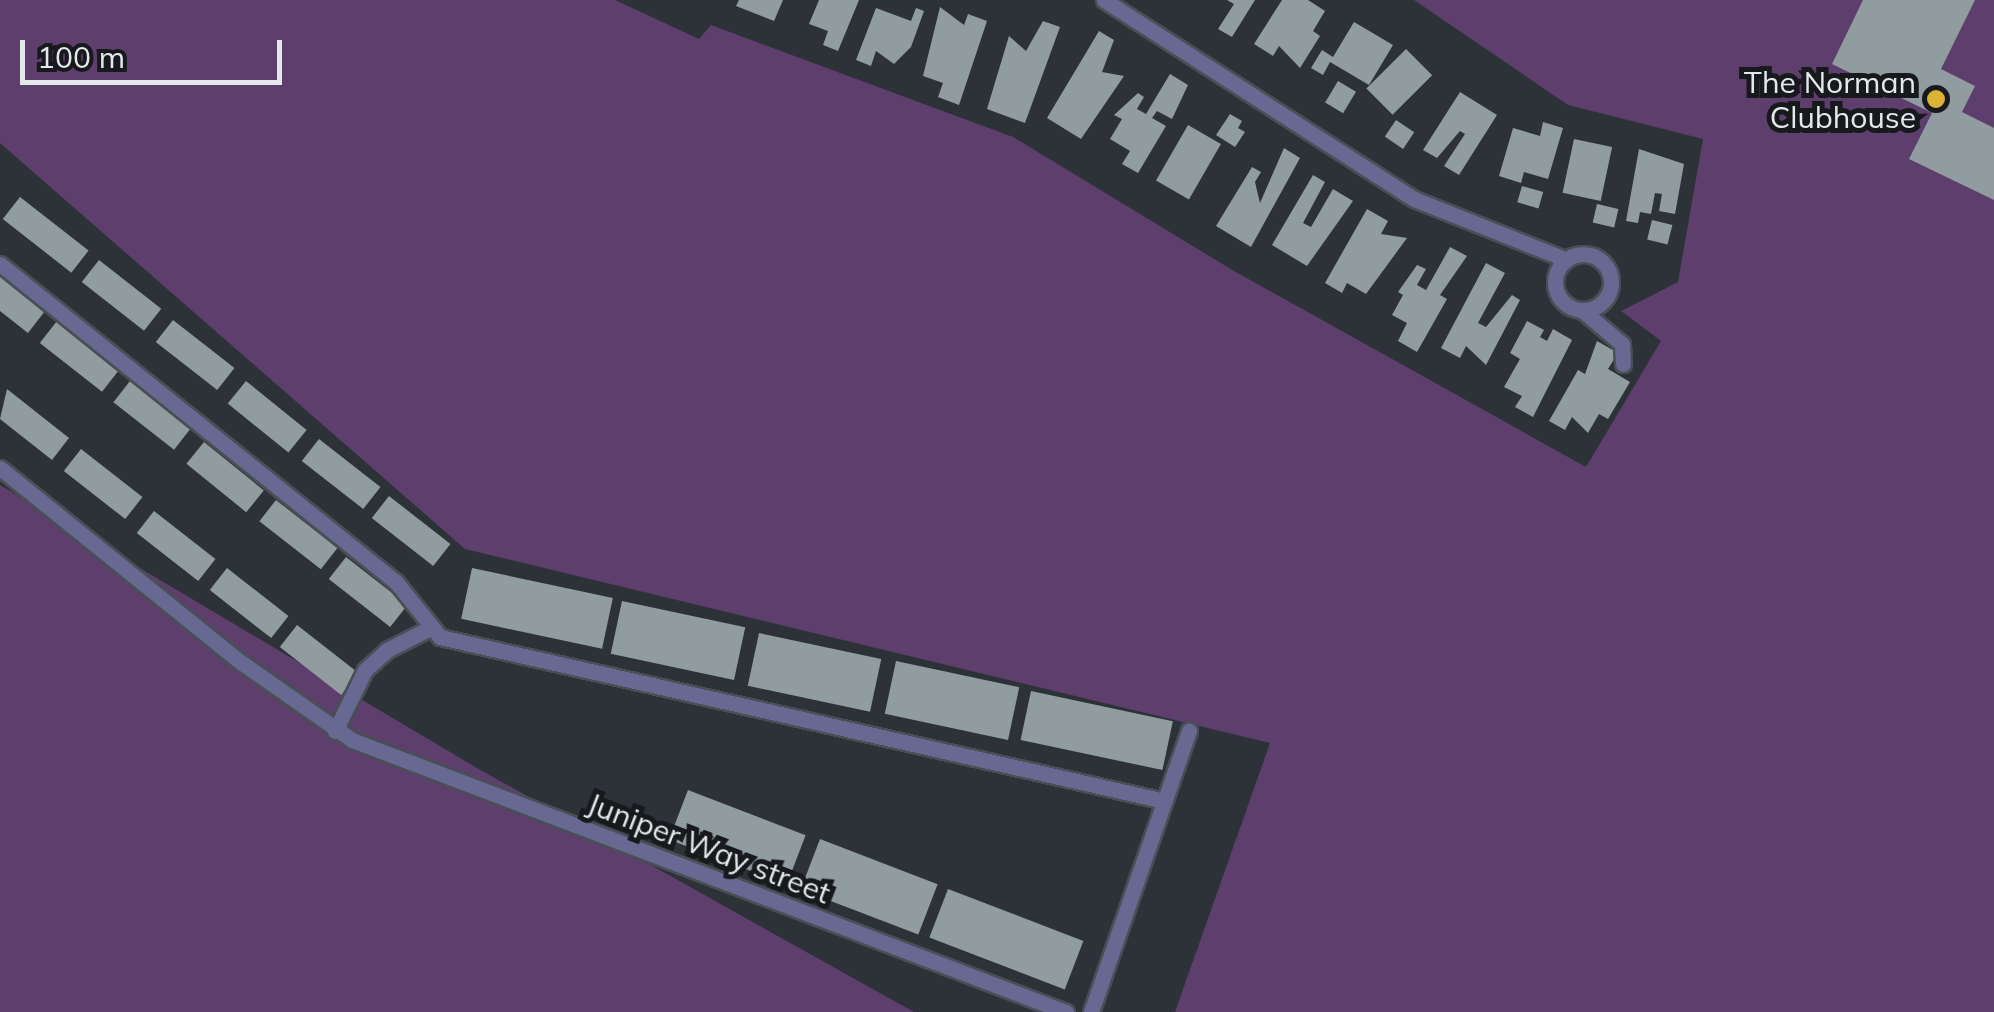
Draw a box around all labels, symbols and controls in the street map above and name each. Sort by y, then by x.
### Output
scale bar [25,20,288,82]
text: 100 m [37,38,125,76]
place label: The Norman Clubhouse [1744,64,1916,134]
marker: The Norman Clubhouse [1925,88,1947,110]
street label: Juniper Way street [582,785,836,911]

